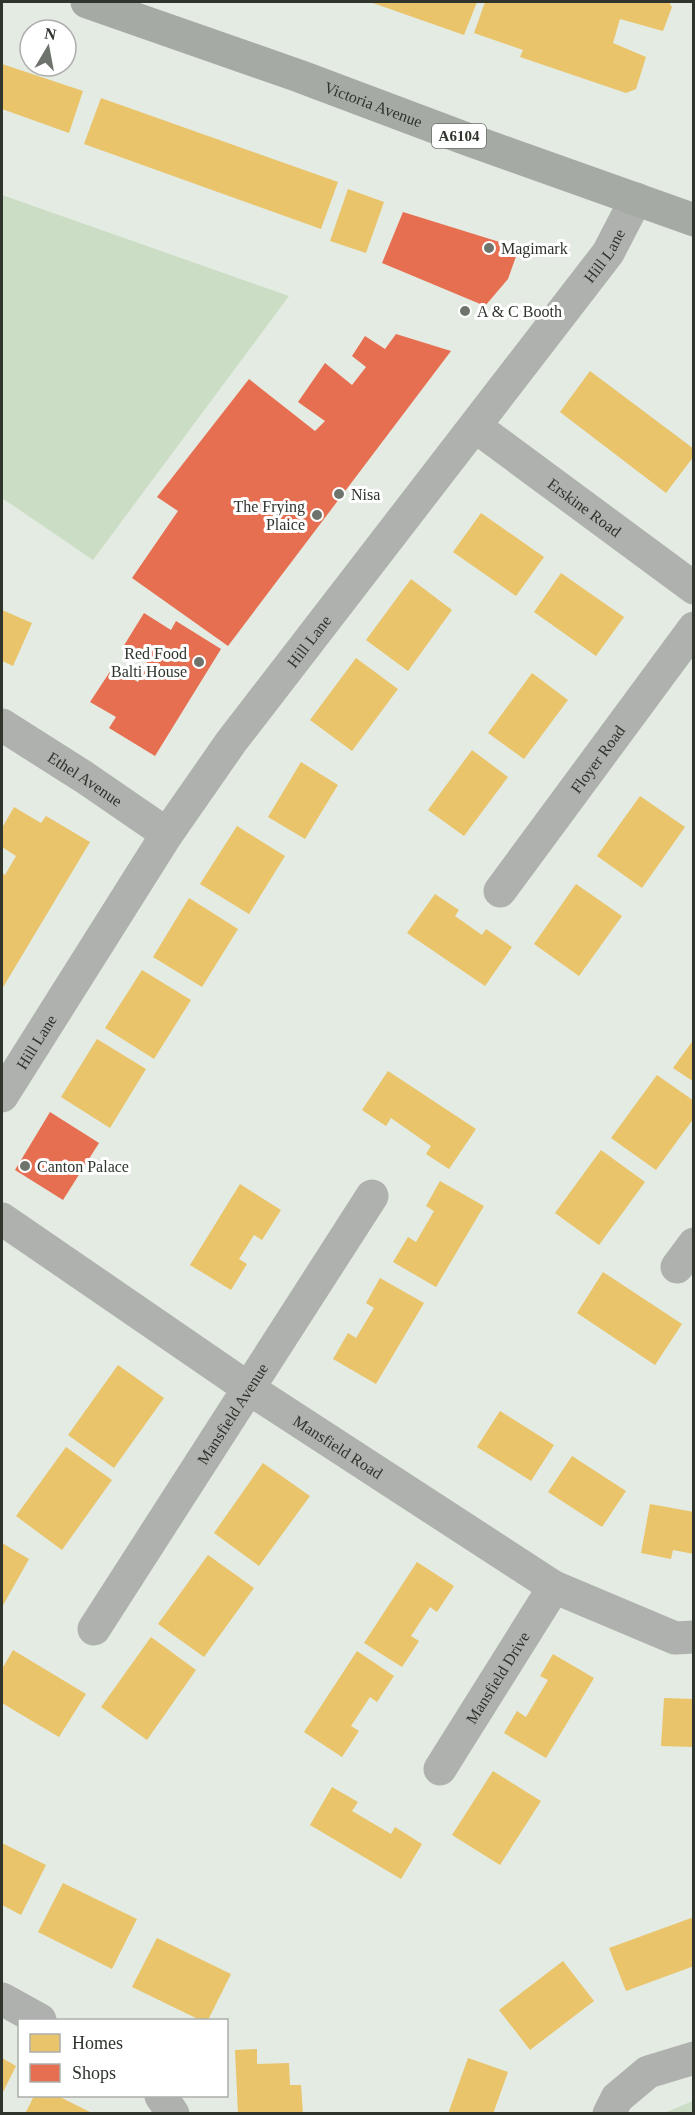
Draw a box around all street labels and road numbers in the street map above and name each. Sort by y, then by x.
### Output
street label: Victoria Avenue [322,78,425,130]
road number: A6104 [432,124,486,148]
street label: Hill Lane [580,226,628,286]
street label: Erskine Road [545,475,625,540]
street label: Hill Lane [283,612,334,670]
street label: Floyer Road [567,722,628,796]
street label: Ethel Avenue [45,748,126,809]
street label: Hill Lane [13,1012,60,1072]
street label: Mansfield Avenue [194,1360,271,1467]
street label: Mansfield Road [290,1412,386,1482]
street label: Mansfield Drive [462,1628,533,1727]

